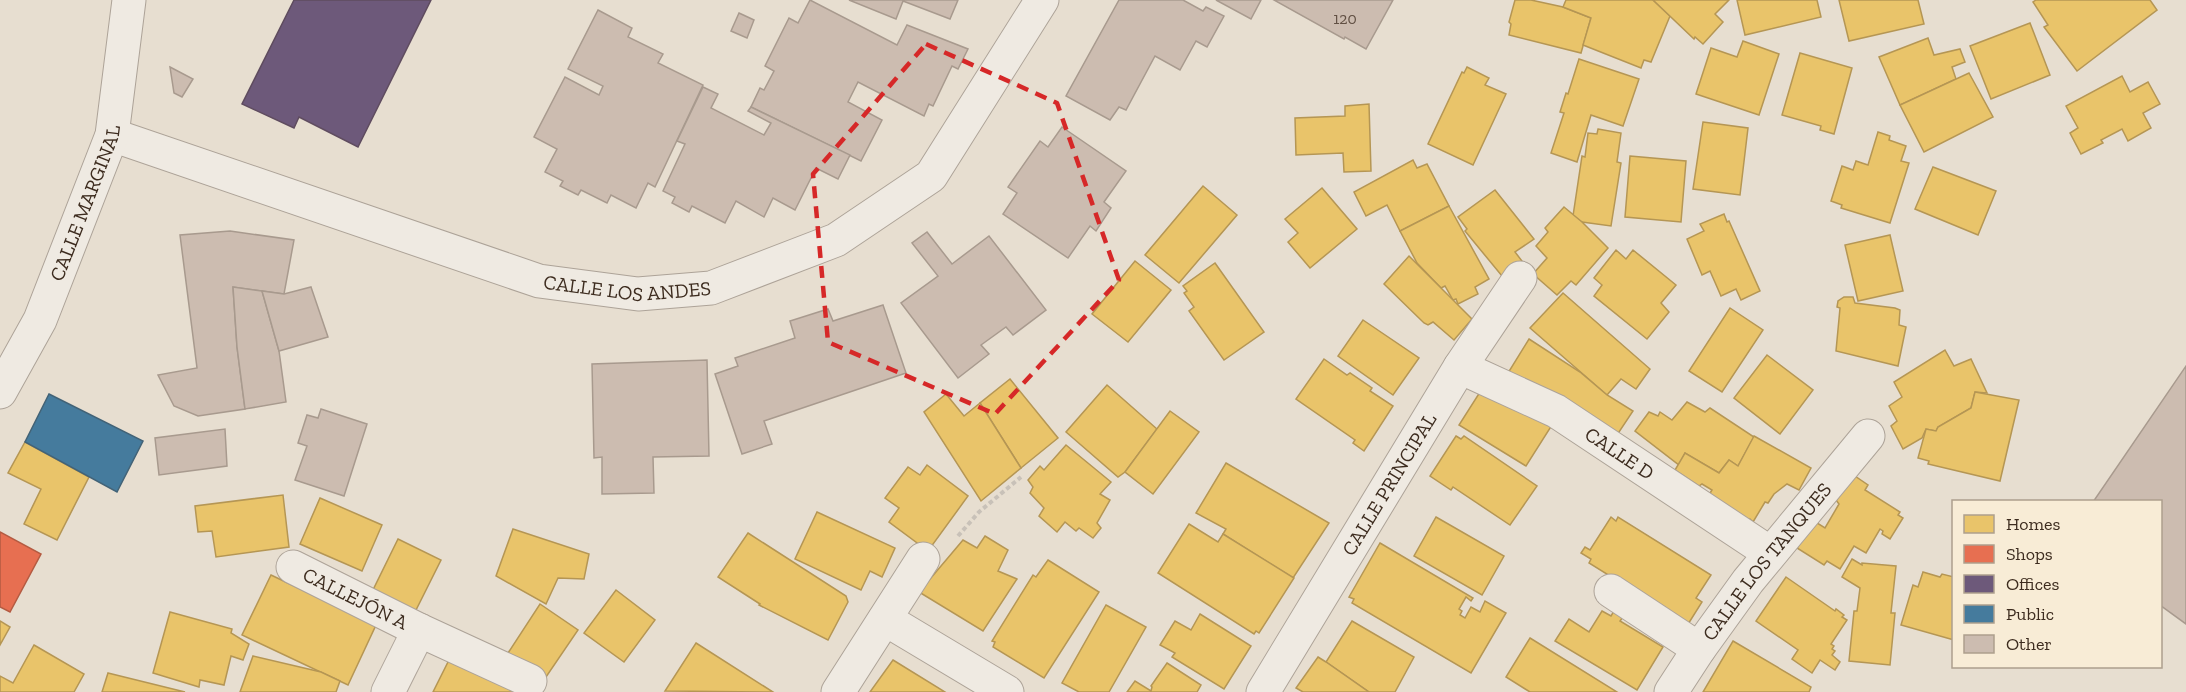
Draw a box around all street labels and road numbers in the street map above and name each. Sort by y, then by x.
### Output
street label: CALLE MARGINAL [44,124,125,284]
street label: CALLE LOS ANDES [542,270,712,307]
street label: CALLE PRINCIPAL [1337,408,1441,560]
street label: CALLE D [1580,422,1659,485]
street label: CALLE LOS TANQUES [1697,478,1836,645]
street label: CALLEJÓN A [299,562,413,635]

